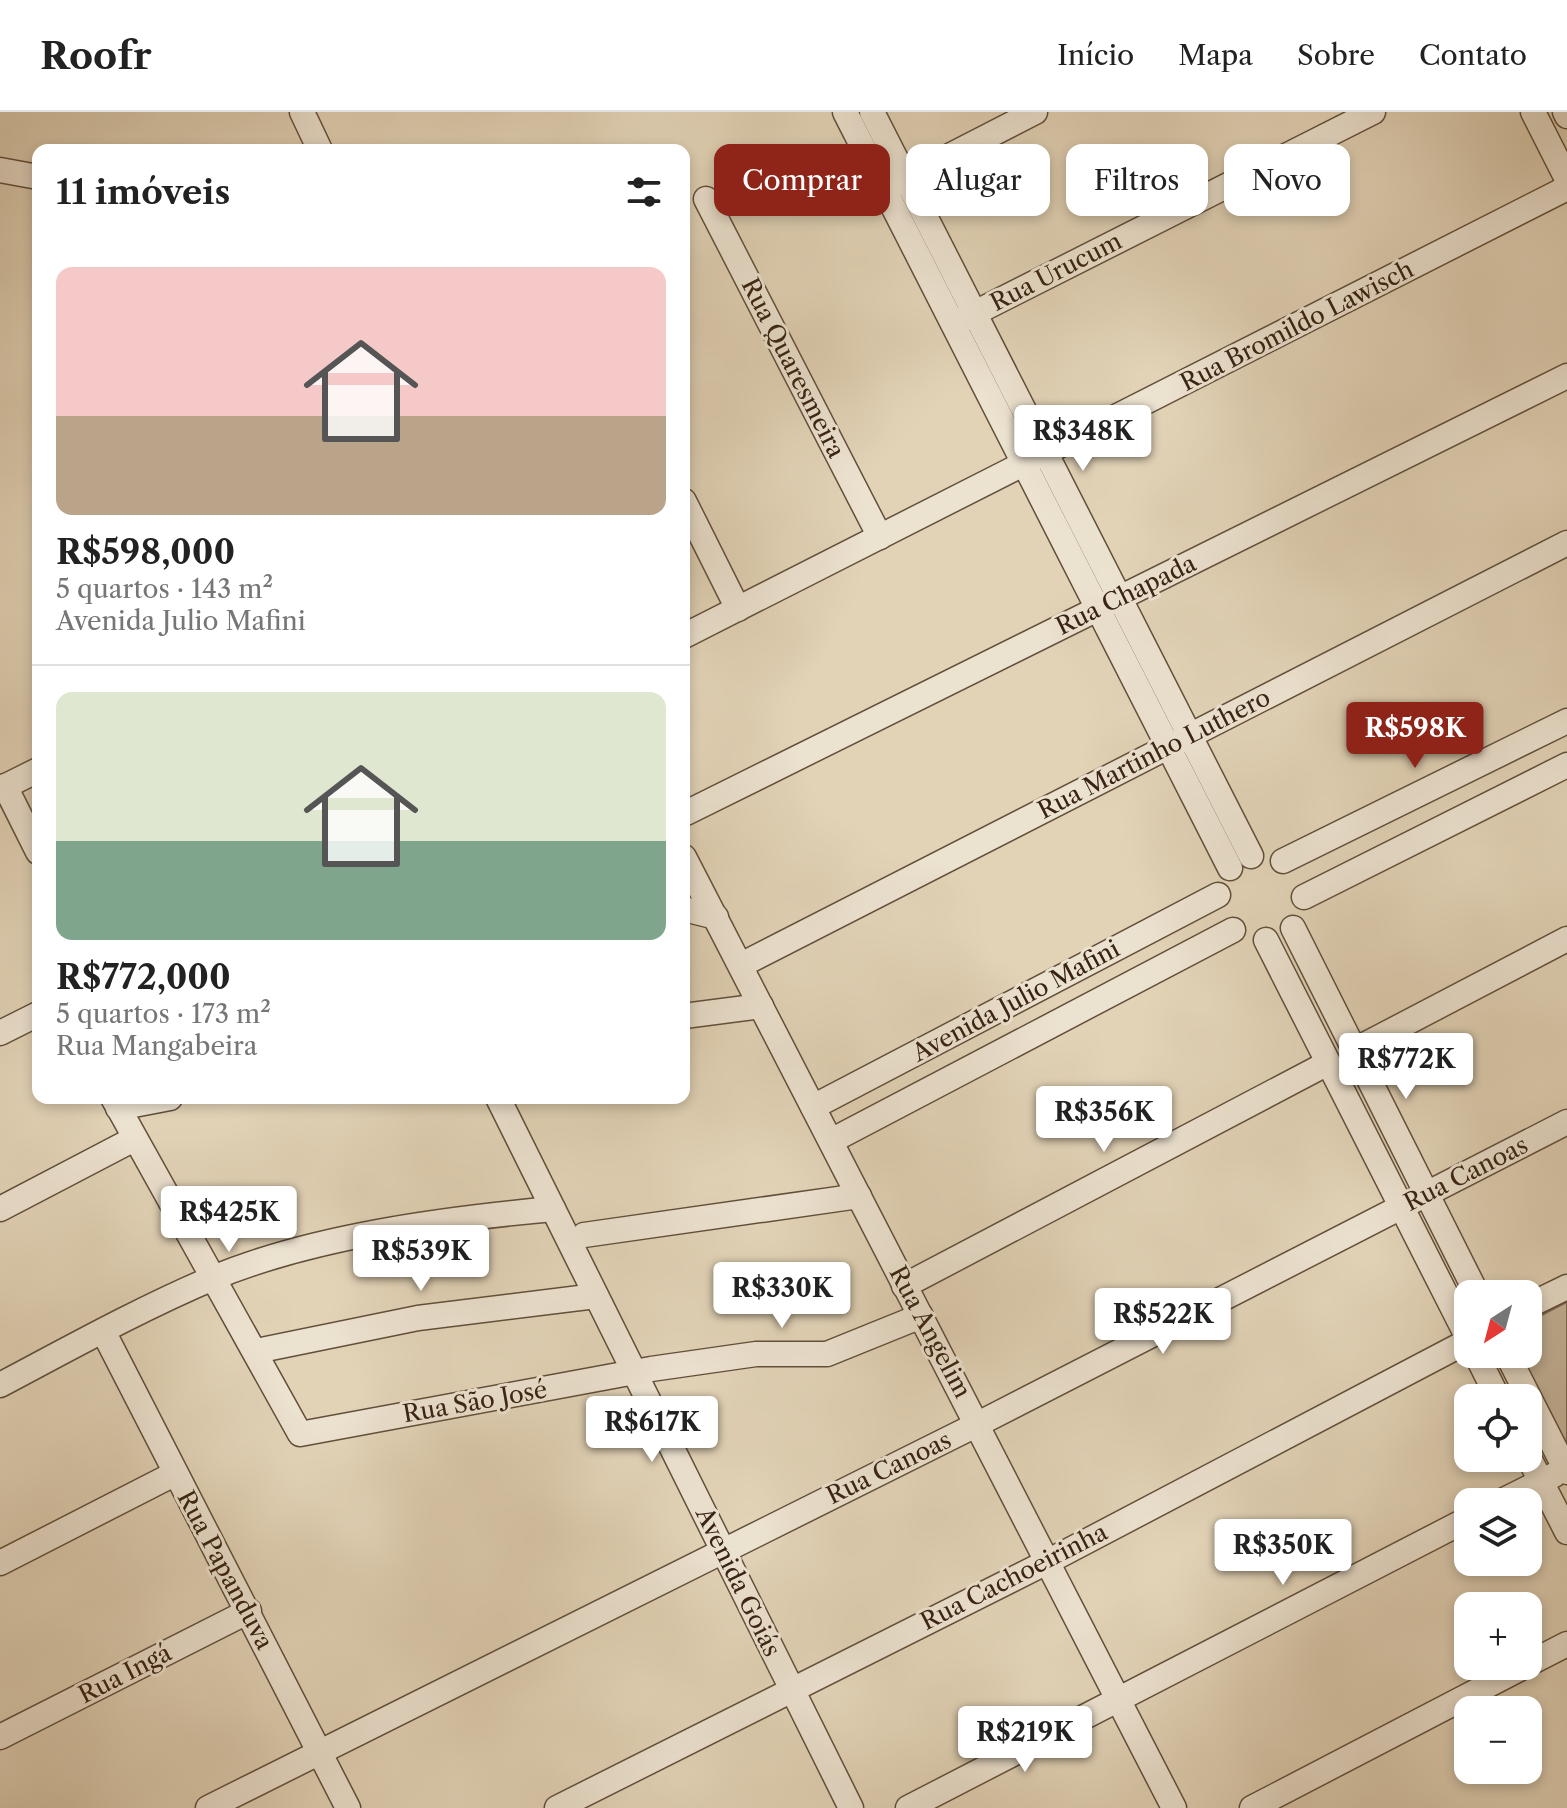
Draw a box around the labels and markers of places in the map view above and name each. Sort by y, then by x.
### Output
pin: R$348K [1018,405,1148,473]
pin: R$598K [1350,702,1480,770]
pin: R$772K [1341,1033,1471,1101]
pin: R$356K [1039,1086,1169,1154]
pin: R$425K [164,1186,294,1254]
pin: R$539K [356,1225,486,1293]
pin: R$330K [717,1262,847,1330]
pin: R$522K [1098,1288,1228,1356]
pin: R$617K [587,1396,717,1464]
pin: R$350K [1218,1519,1348,1587]
pin: R$219K [960,1706,1090,1774]

